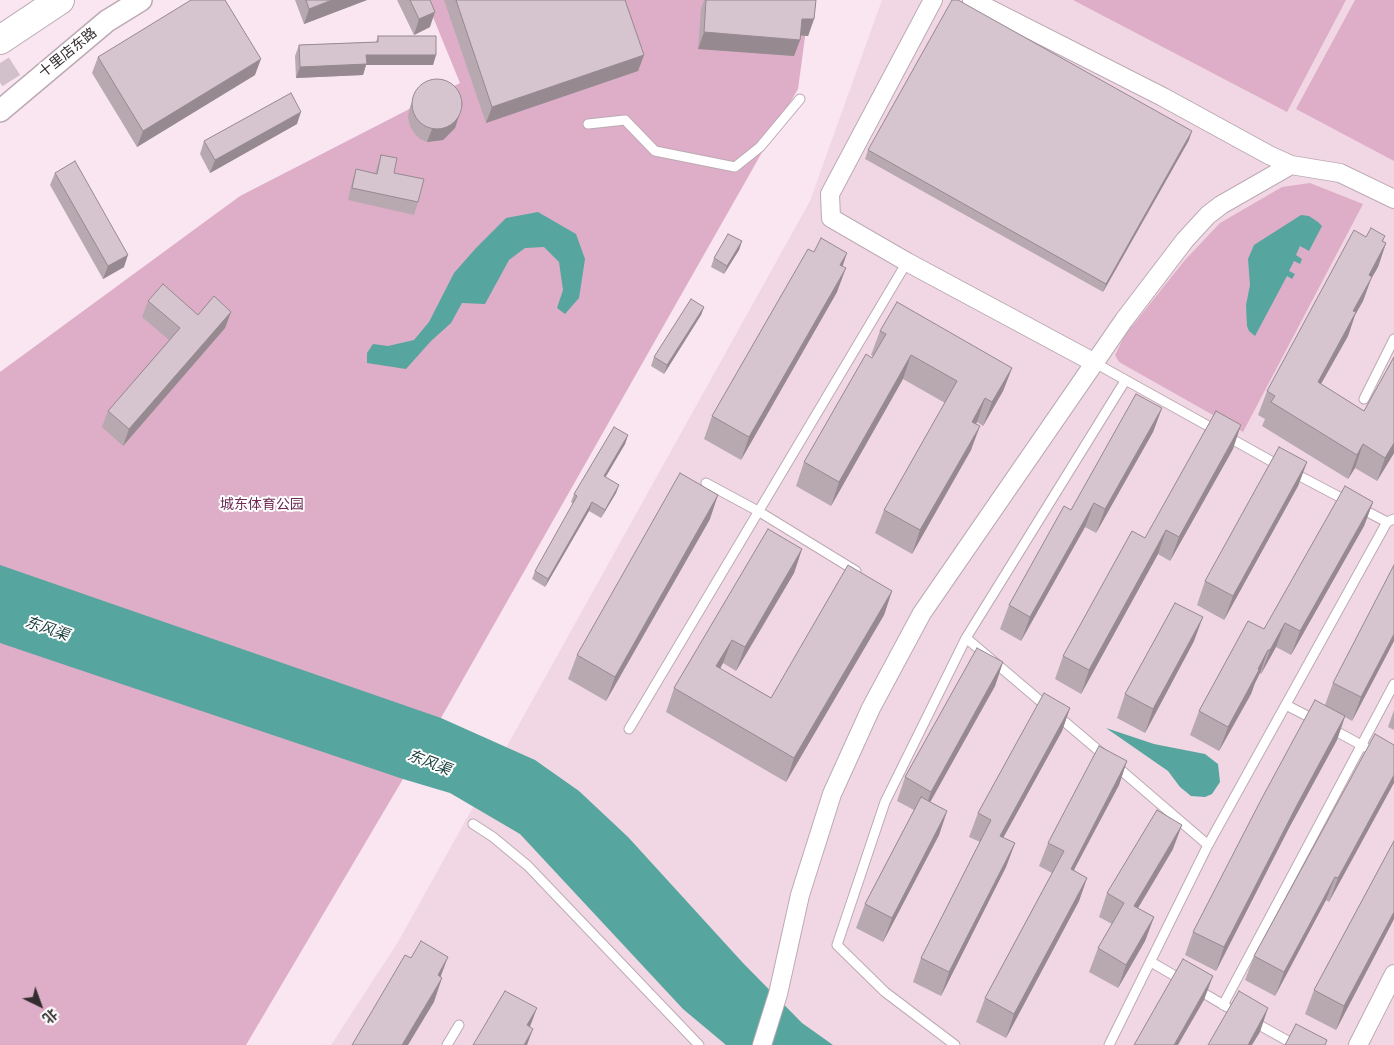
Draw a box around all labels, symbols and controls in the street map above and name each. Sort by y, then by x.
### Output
street label: 十里店东路 [36,24,100,82]
park label: 城东体育公园 [220,497,304,513]
water label: 东风渠 [23,613,71,645]
water label: 东风渠 [405,747,453,779]
north arrow [15,980,65,1030]
text: 北 [39,1005,62,1028]

